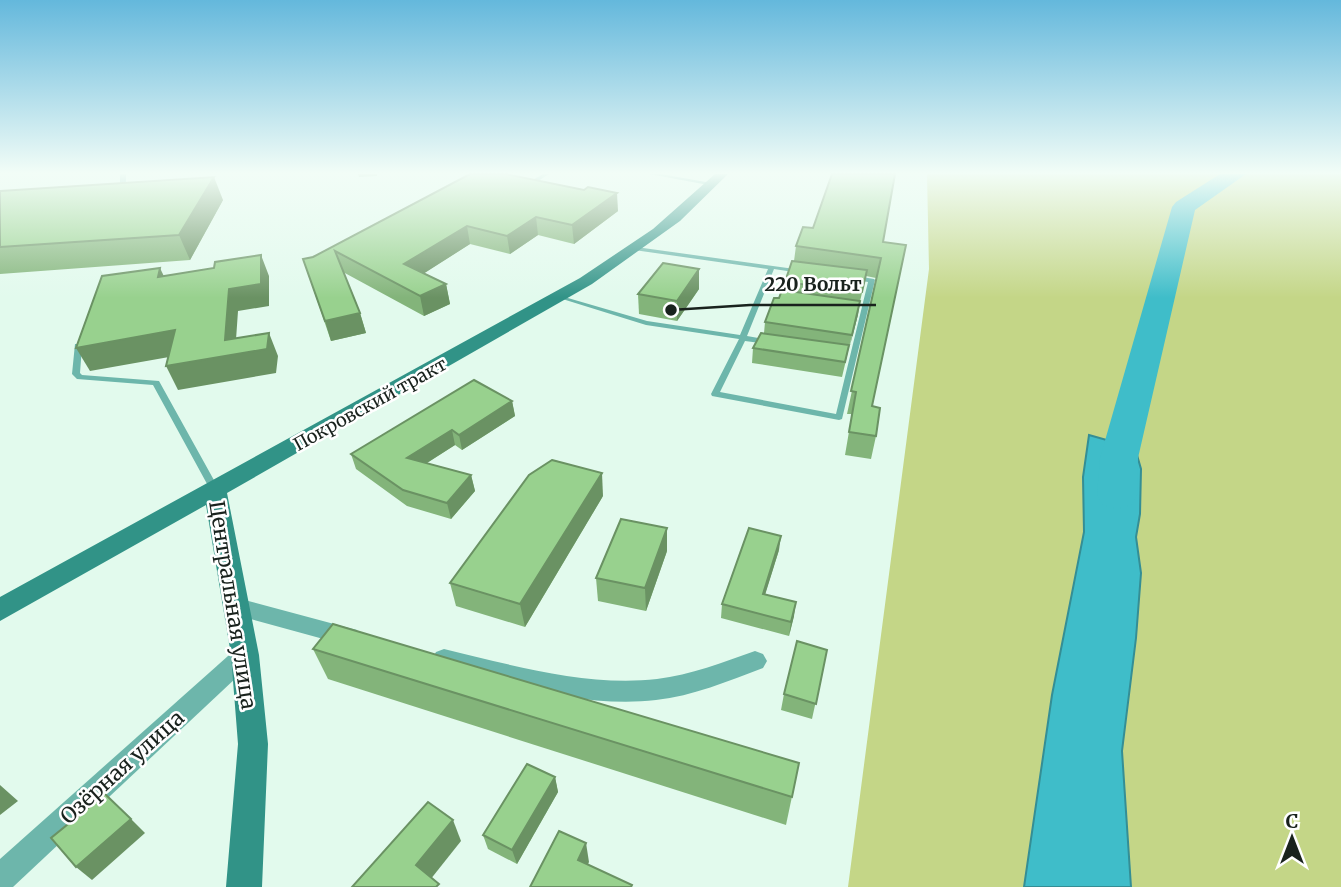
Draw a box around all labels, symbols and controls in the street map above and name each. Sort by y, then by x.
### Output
callout: 220 Вольт [750,265,876,305]
text: 220 Вольт [764,272,862,296]
street label: Покровский тракт [289,352,451,456]
street label: Центральная улица [203,499,263,711]
street label: Озёрная улица [54,704,190,830]
north arrow [1257,803,1327,873]
text: С [1286,809,1298,833]

